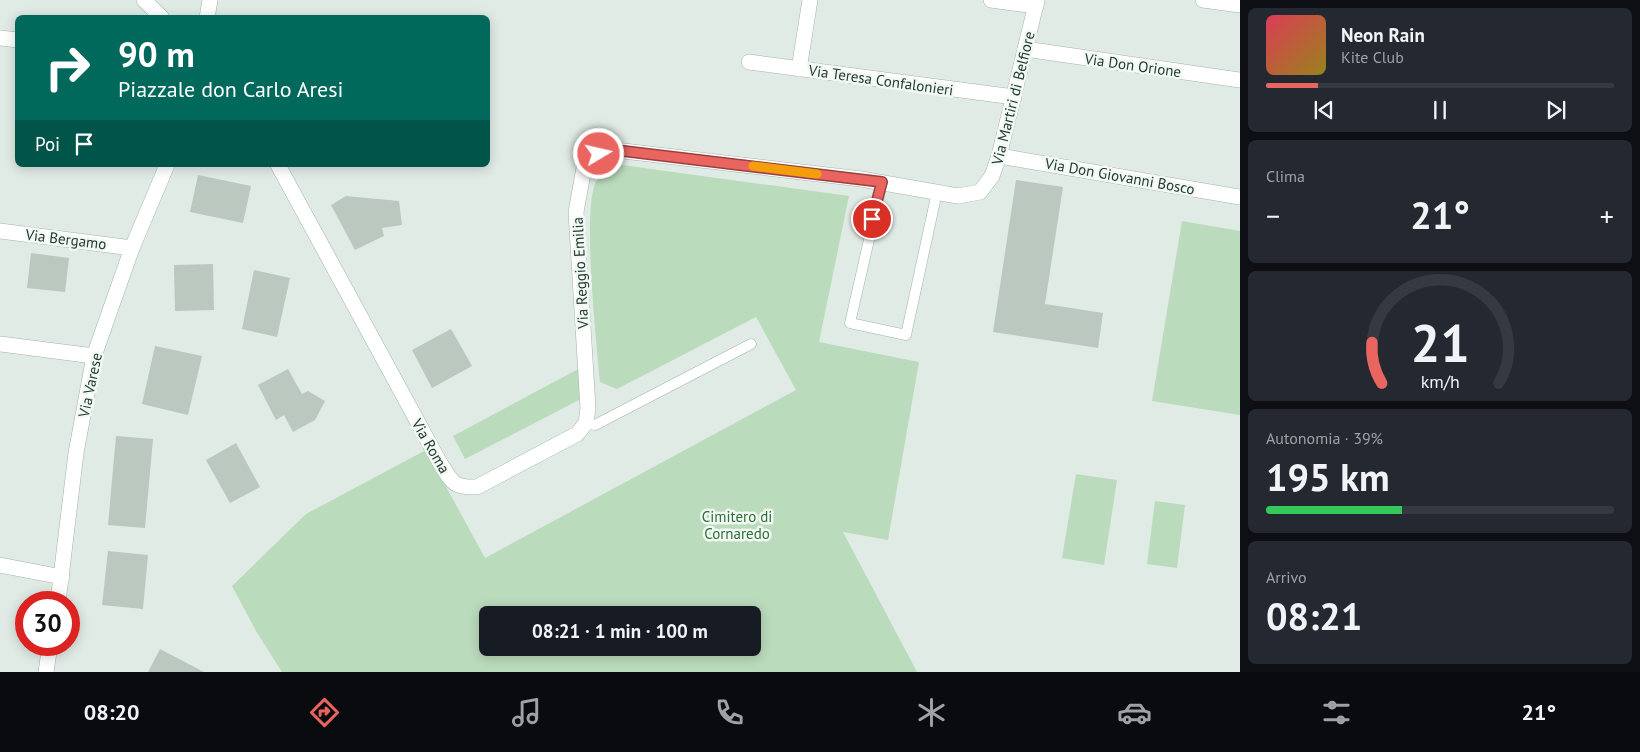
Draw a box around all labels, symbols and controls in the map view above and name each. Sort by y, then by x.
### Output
text: Neon Rain [1341,23,1425,47]
street label: Via Martiri di Belfiore [987,29,1039,168]
text: 90 m [118,31,195,77]
icon: right [35,35,100,100]
text: Kite Club [1341,47,1404,67]
street label: Via Don Orione [1083,49,1182,81]
street label: Via Teresa Confalonieri [806,60,955,100]
text: Piazzale don Carlo Aresi [118,75,343,103]
icon: previous [1310,96,1338,124]
icon: pause [1426,96,1454,124]
icon: next [1542,96,1570,124]
position arrow [572,127,624,179]
icon: arrive [70,130,98,158]
text: Poi [35,132,60,156]
street label: Via Don Giovanni Bosco [1043,153,1196,199]
text: Clima [1266,166,1305,186]
text: 21° [1410,190,1470,239]
text: − [1266,197,1280,234]
text: + [1600,197,1614,234]
pin [851,198,893,240]
icon: arrive [858,205,886,233]
street label: Via Reggio Emilia [568,217,592,330]
street label: Via Bergamo [24,225,107,253]
text: 21 [1411,309,1469,376]
street label: Via Varese [74,351,106,420]
text: km/h [1420,370,1460,393]
street label: Via Roma [407,414,454,477]
text: Autonomia · 39% [1266,428,1383,448]
text: 195 km [1266,452,1390,501]
park label: Cimitero di Cornaredo [702,507,772,543]
text: Arrivo [1266,567,1307,587]
speed limit sign: 30 [15,591,80,656]
text: 08:21 [1266,591,1362,640]
text: 08:21 · 1 min · 100 m [532,619,708,643]
icon: directions [307,695,342,730]
icon: music [509,695,544,730]
icon: phone [712,695,747,730]
icon: climate [914,695,949,730]
icon: car [1117,695,1152,730]
icon: filters [1319,695,1354,730]
text: 08:20 [84,698,140,726]
text: 21° [1522,698,1556,726]

